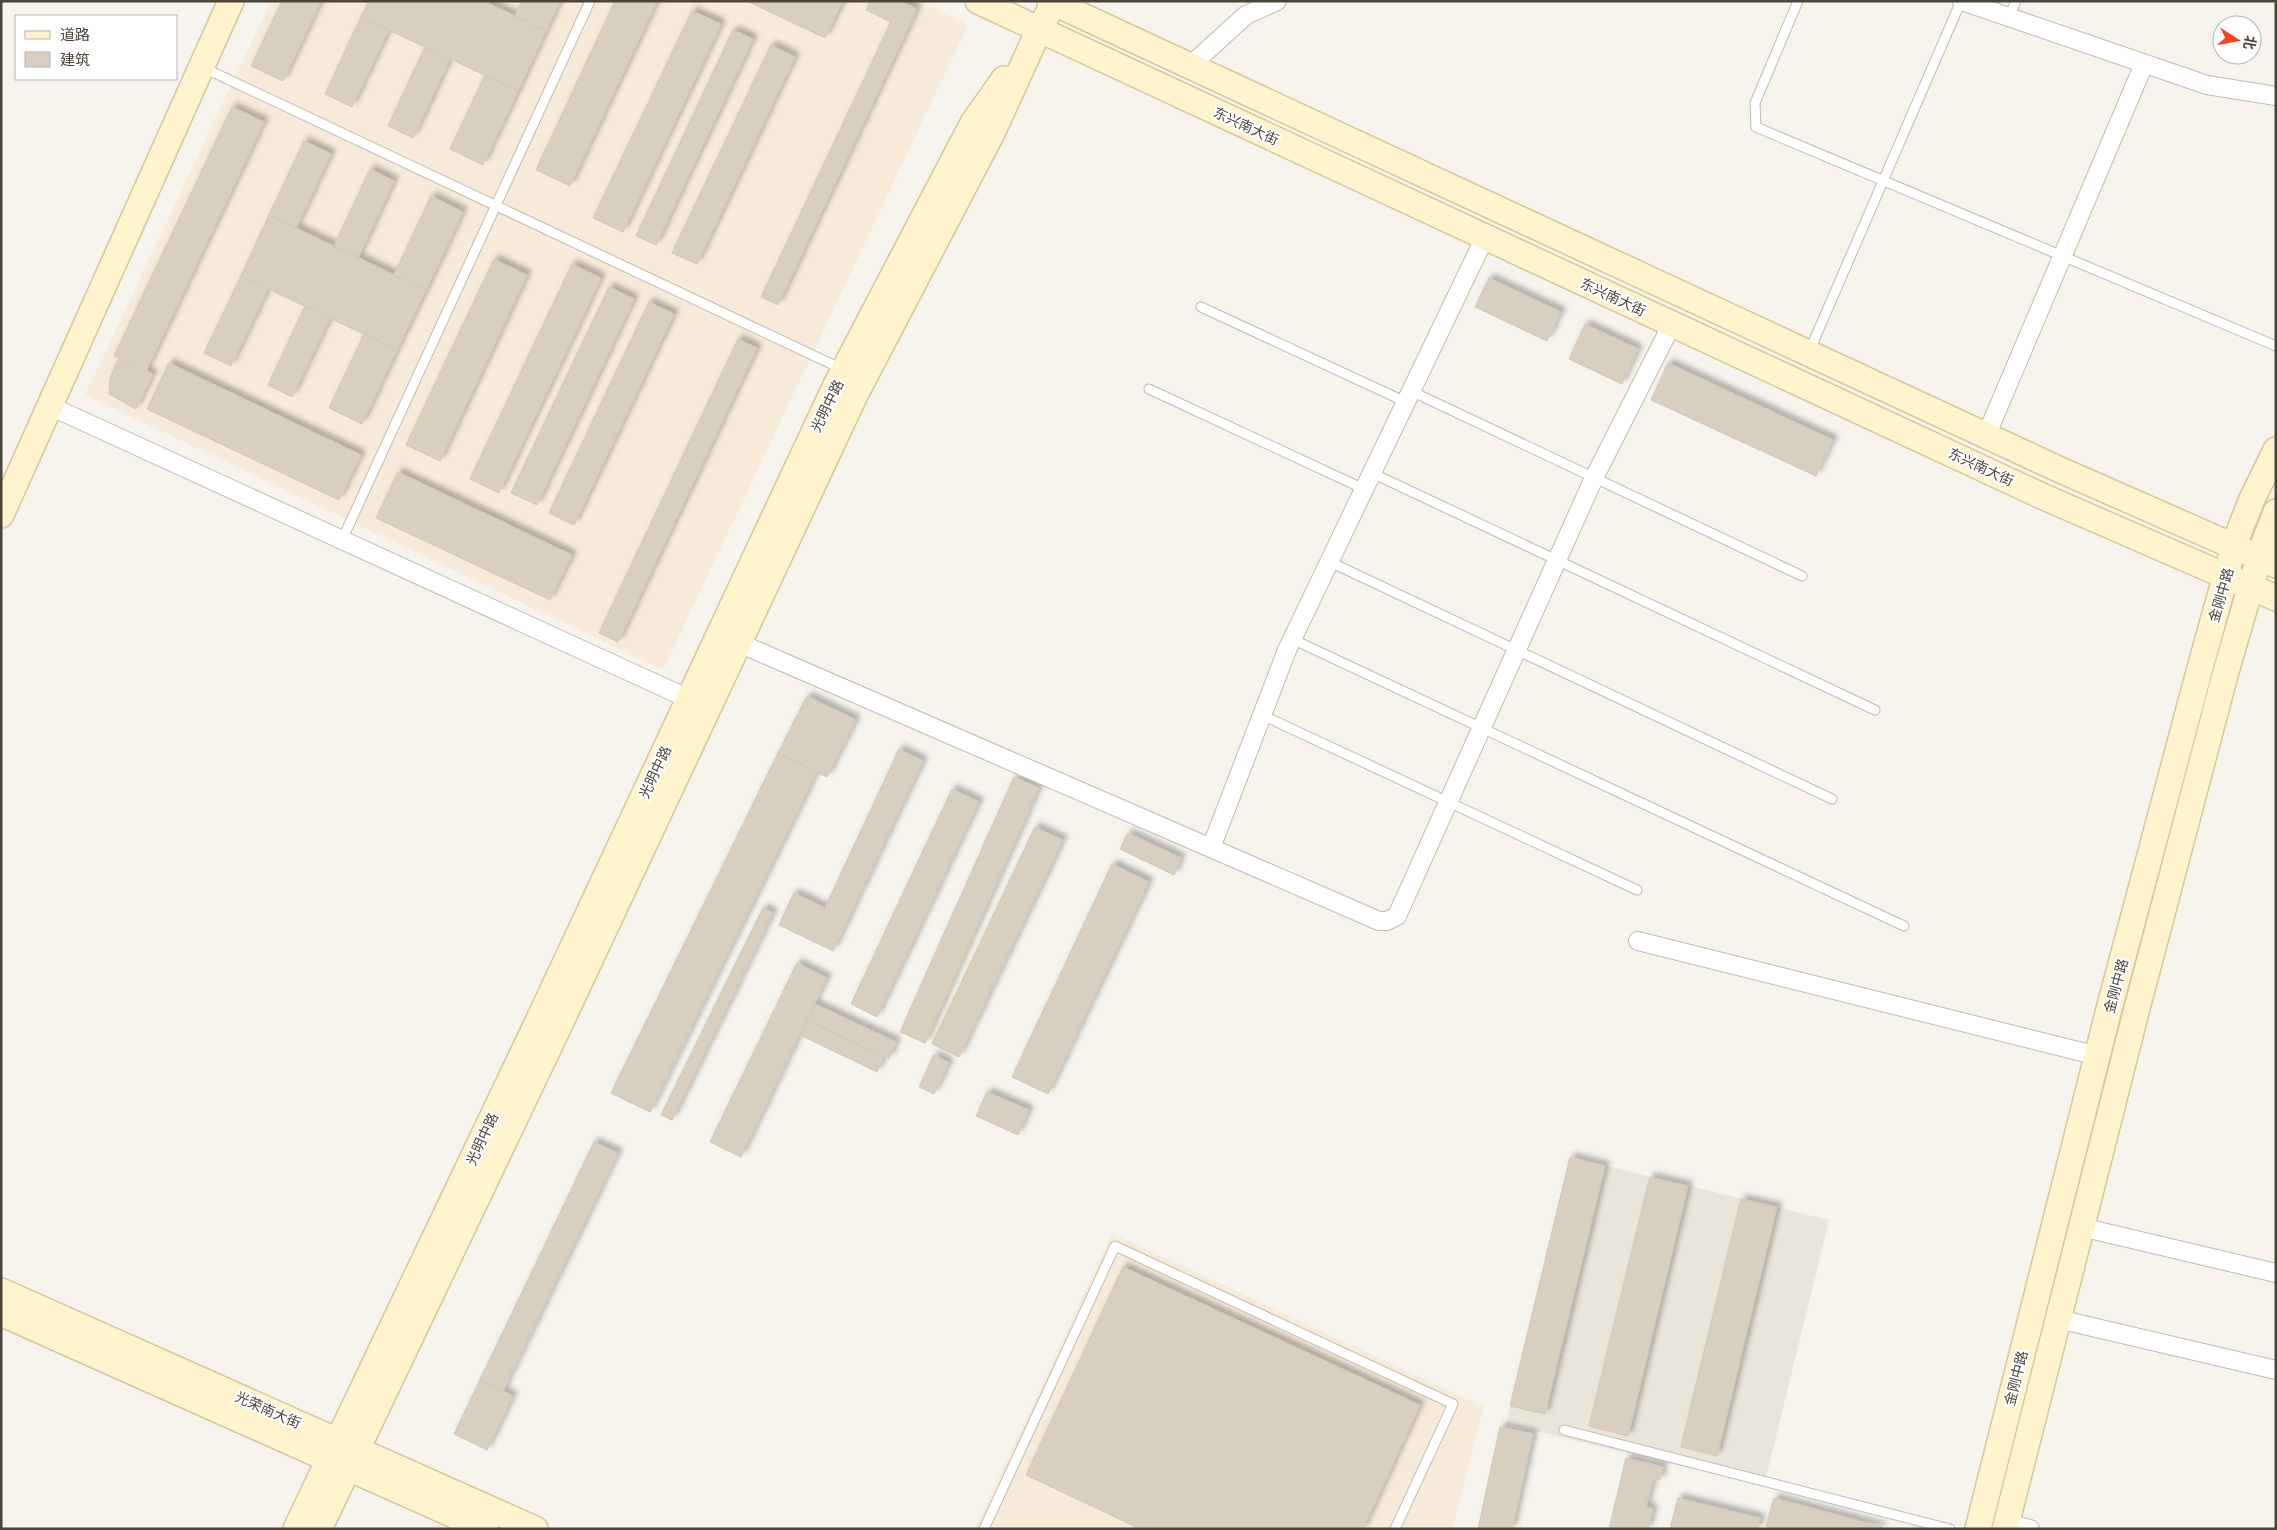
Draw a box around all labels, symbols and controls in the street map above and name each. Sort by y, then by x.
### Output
legend [15,15,178,80]
north arrow [2212,15,2262,65]
text: 道路 [60,25,90,44]
text: 北 [2240,34,2260,51]
text: 建筑 [60,50,90,69]
street label: 东兴南大街 [1210,103,1282,149]
street label: 东兴南大街 [1577,274,1649,320]
street label: 光明中路 [807,377,847,435]
street label: 东兴南大街 [1945,444,2017,490]
street label: 金刚中路 [2205,566,2237,624]
street label: 光明中路 [635,743,675,801]
street label: 金刚中路 [2100,957,2132,1015]
street label: 光明中路 [462,1110,502,1168]
street label: 金刚中路 [2000,1349,2032,1407]
street label: 光荣南大街 [232,1388,304,1432]

